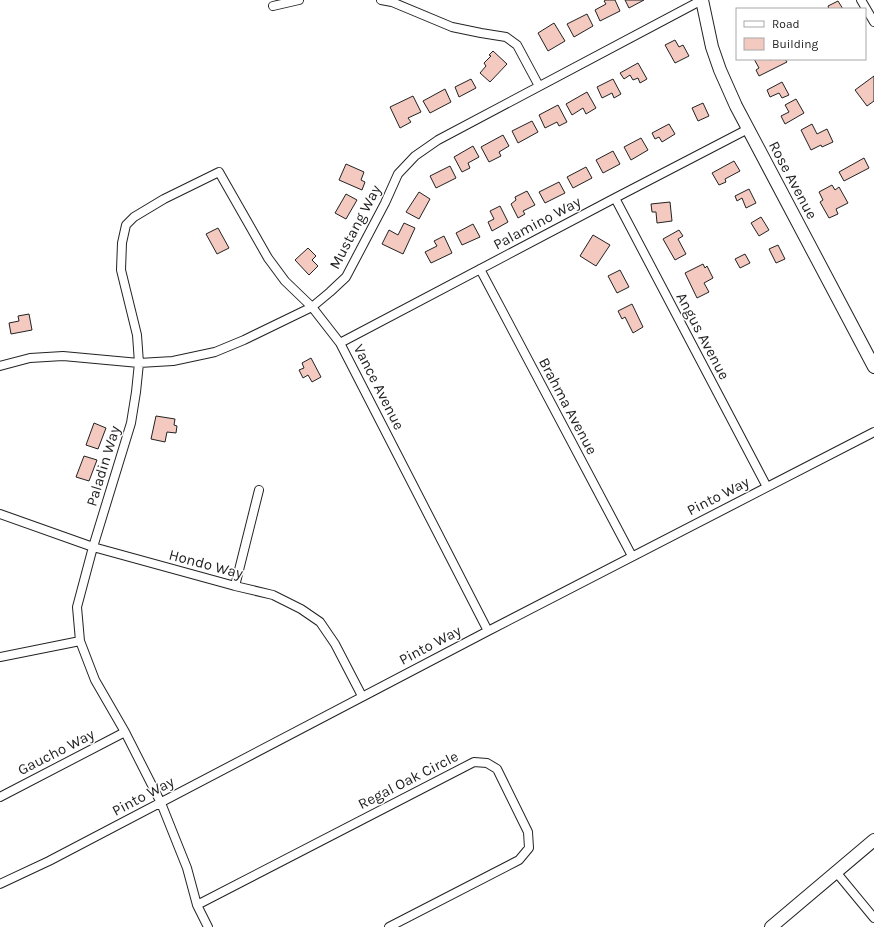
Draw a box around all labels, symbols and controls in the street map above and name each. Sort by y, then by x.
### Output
legend [736,8,866,60]
text: Road [772,17,800,31]
text: Building [772,37,819,51]
street label: Rose Avenue [765,138,821,222]
street label: Mustang Way [325,182,385,272]
street label: Palamino Way [490,192,584,254]
street label: Angus Avenue [673,289,733,383]
street label: Vance Avenue [350,341,408,433]
street label: Brahma Avenue [535,354,601,458]
street label: Paladin Way [82,424,124,508]
street label: Pinto Way [684,473,752,519]
street label: Hondo Way [167,545,245,583]
street label: Pinto Way [396,621,464,669]
street label: Gaucho Way [15,725,97,779]
street label: Regal Oak Circle [355,747,461,813]
street label: Pinto Way [109,772,177,820]

